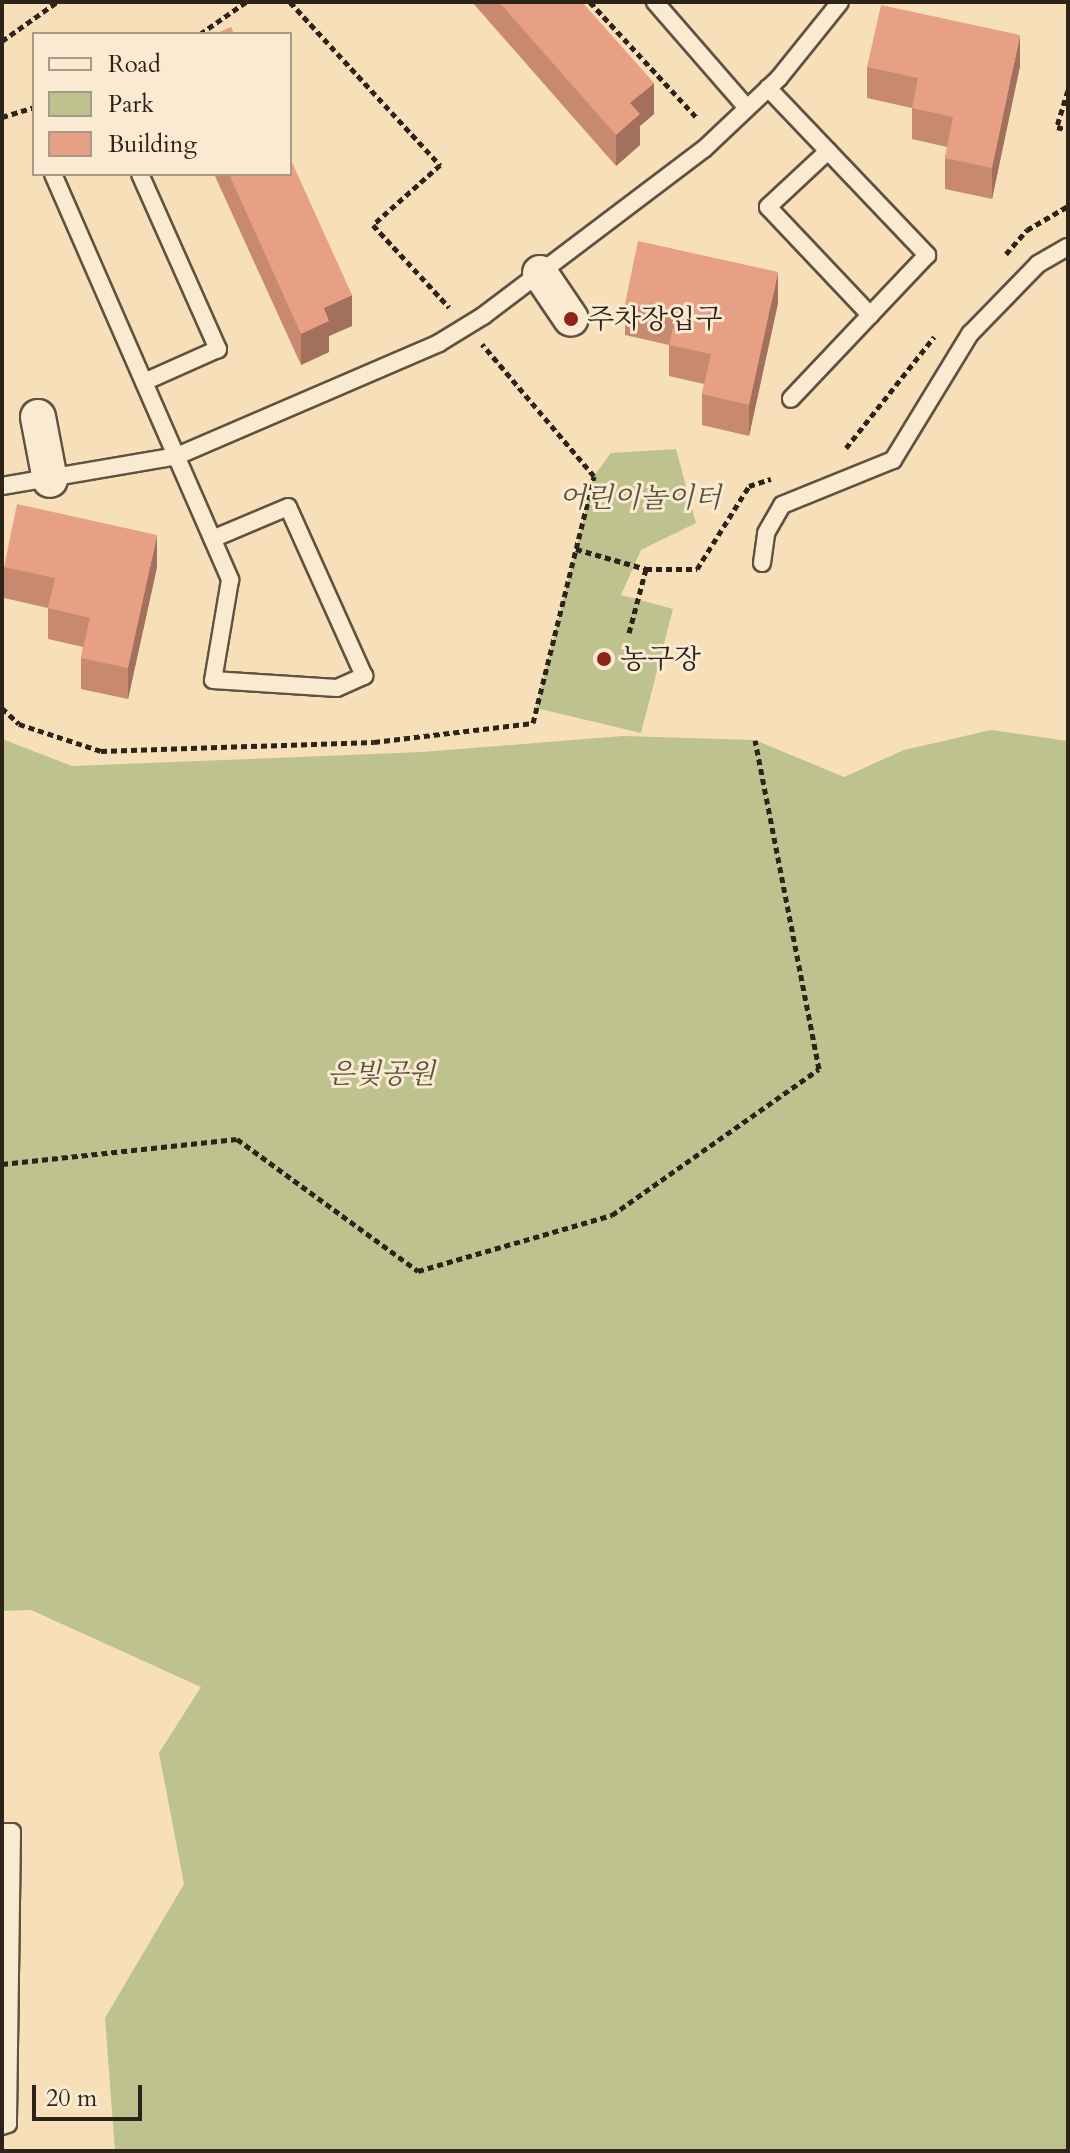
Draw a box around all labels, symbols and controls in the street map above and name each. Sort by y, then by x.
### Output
legend [32,32,292,176]
text: Road [108,48,161,81]
text: Park [108,88,154,121]
text: Building [108,128,197,161]
place label: 주차장입구 [587,302,722,336]
marker: 주차장입구 [562,310,580,328]
park label: 어린이놀이터 [559,481,721,515]
place label: 농구장 [620,642,701,676]
marker: 농구장 [595,650,613,668]
park label: 은빛공원 [327,1057,435,1091]
scale bar [36,2069,146,2119]
text: 20 m [46,2082,97,2115]

